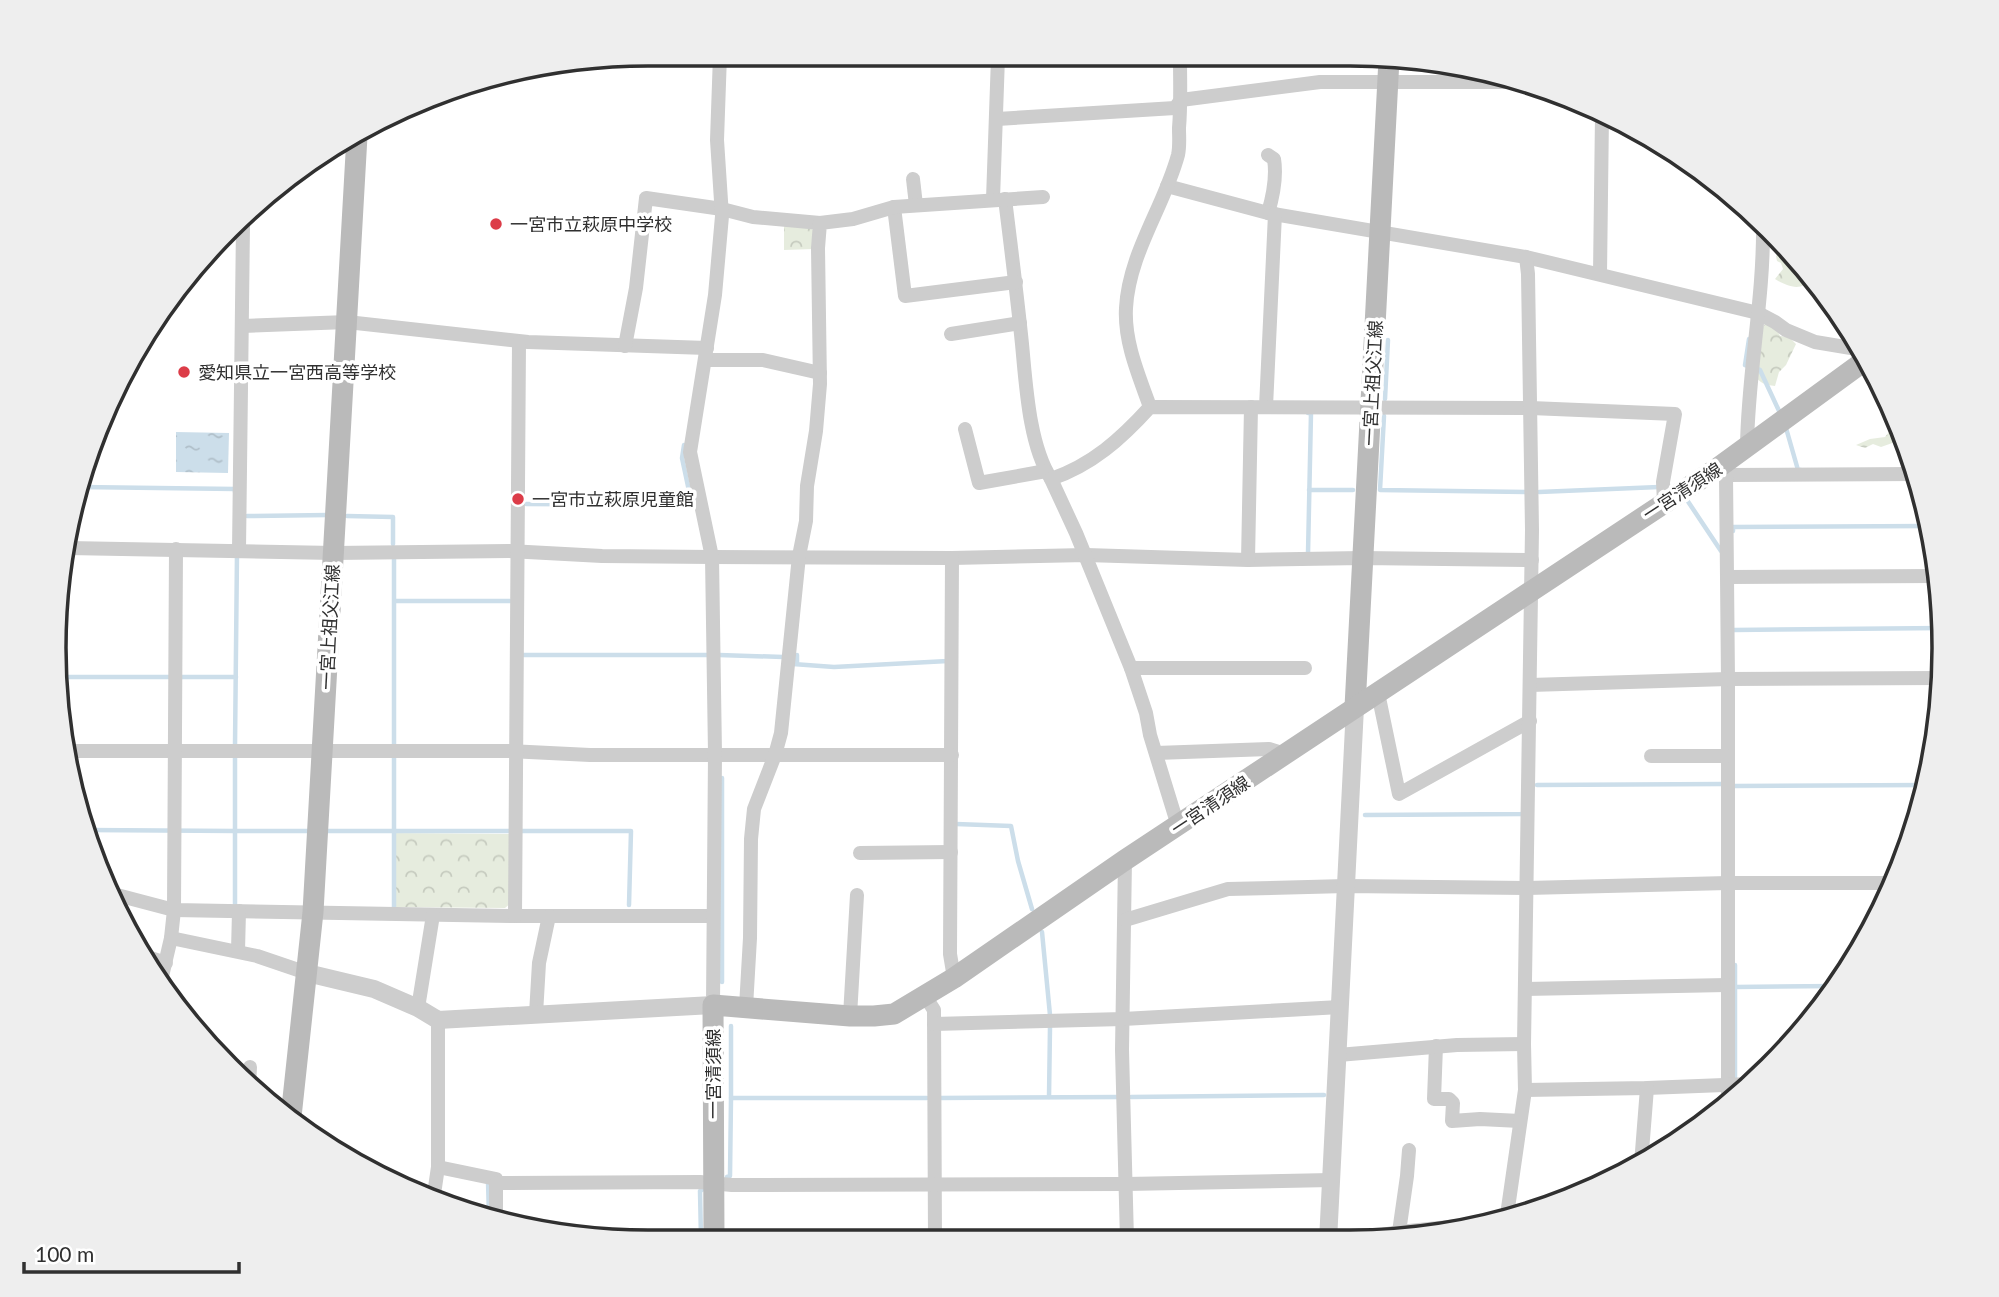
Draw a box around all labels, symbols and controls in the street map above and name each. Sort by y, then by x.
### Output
place label: 一宮市立萩原中学校 [510,213,672,235]
marker: 一宮市立萩原中学校 [488,216,504,232]
street label: 一宮上祖父江線 [1358,320,1386,446]
place label: 愛知県立一宮西高等学校 [198,361,396,383]
marker: 愛知県立一宮西高等学校 [176,364,192,380]
street label: 一宮清須線 [1638,457,1726,525]
place label: 一宮市立萩原児童館 [532,488,694,510]
marker: 一宮市立萩原児童館 [510,491,526,507]
street label: 一宮上祖父江線 [315,564,343,690]
street label: 一宮清須線 [1167,771,1253,839]
street label: 一宮清須線 [702,1029,724,1119]
scale bar [24,1230,240,1274]
text: 100 m [35,1241,94,1266]

